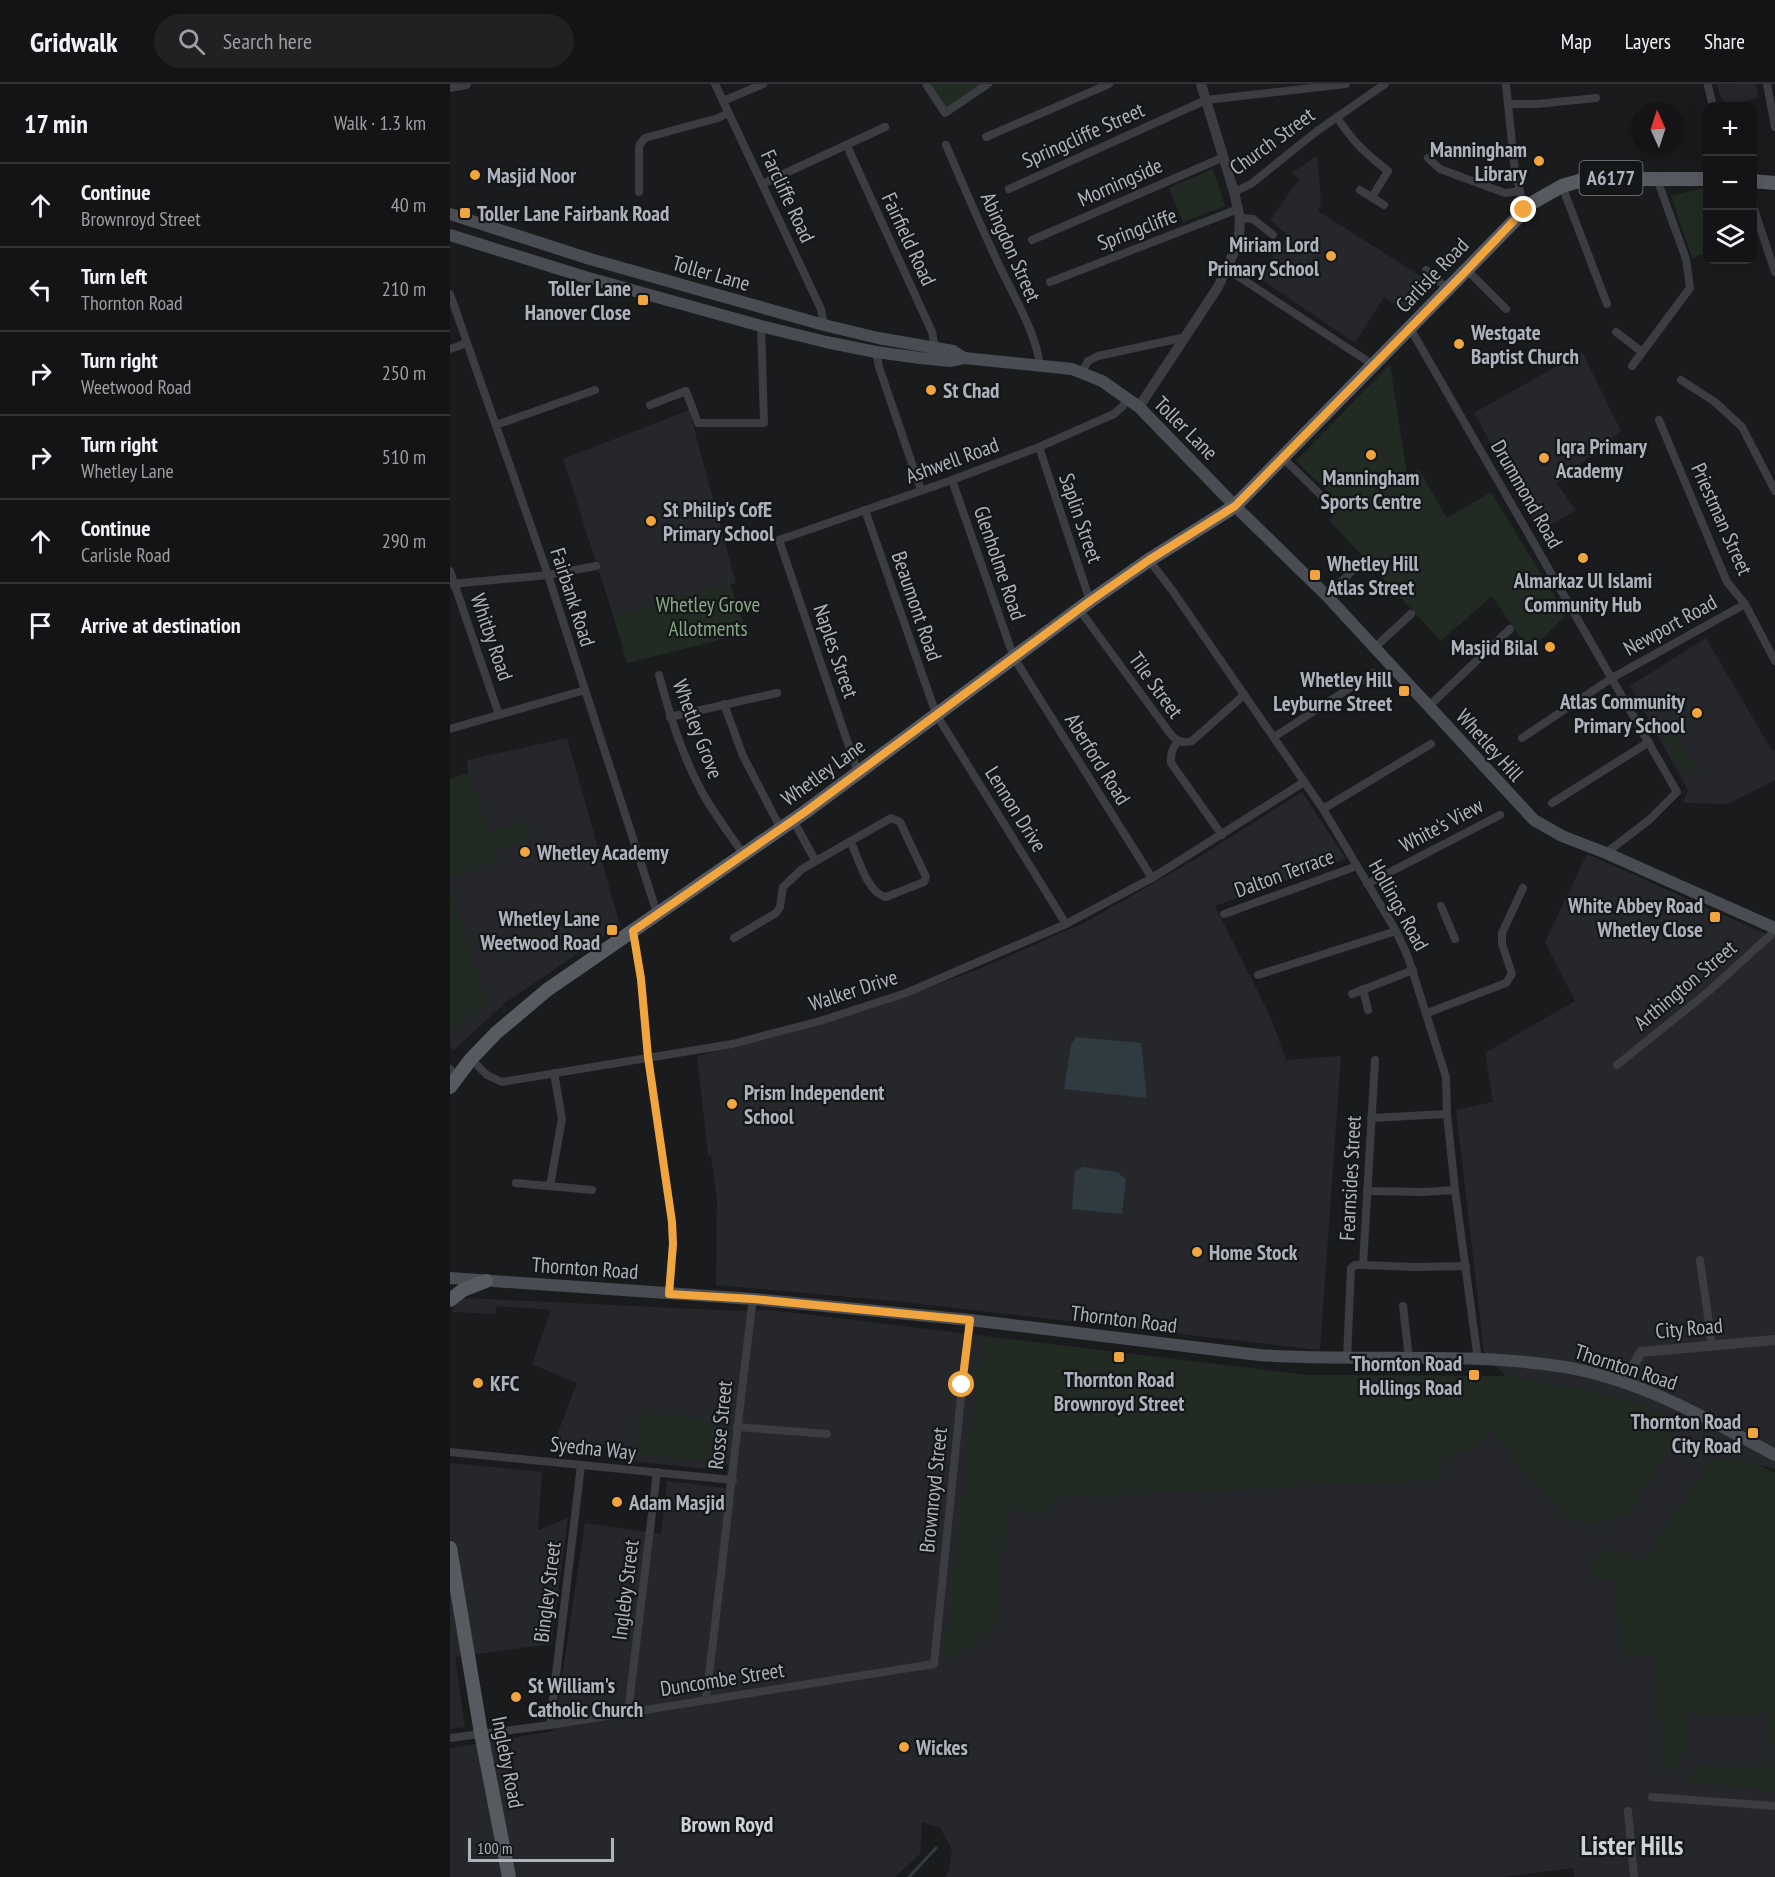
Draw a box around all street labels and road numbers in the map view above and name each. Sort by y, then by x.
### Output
street label: Springcliffe Street [1018,96,1148,174]
street label: Church Street [1224,101,1320,181]
street label: Farcliffe Road [755,145,821,247]
street label: Morningside [1074,151,1166,213]
road number: A6177 [1580,161,1642,195]
street label: Fairfield Road [876,188,942,290]
street label: Abingdon Street [975,188,1047,306]
street label: Springcliffe [1093,202,1181,256]
street label: Carlisle Road [1390,232,1474,318]
street label: Toller Lane [669,249,753,297]
street label: Toller Lane [1148,390,1224,466]
street label: Ashwell Road [902,431,1002,489]
street label: Drummond Road [1485,435,1569,553]
street label: Priestman Street [1685,459,1759,579]
street label: Saplin Street [1053,470,1109,567]
street label: Glenholme Road [968,502,1032,624]
street label: Fairbank Road [544,544,602,650]
street label: Beaumont Road [886,548,948,664]
street label: Newport Road [1619,588,1721,662]
street label: Whitby Road [465,590,519,684]
street label: Naples Street [807,601,865,702]
street label: Tile Street [1123,647,1189,724]
street label: Whetley Grove [667,675,729,783]
street label: Whetley Hill [1450,703,1530,787]
street label: Aberford Road [1059,708,1137,810]
street label: Whetley Lane [776,732,870,812]
street label: Lennon Drive [979,761,1053,857]
street label: White's View [1395,791,1488,858]
street label: Dalton Terrace [1231,843,1337,903]
street label: Hollings Road [1363,855,1435,955]
street label: Arthington Street [1628,934,1742,1036]
street label: Walker Drive [805,963,901,1017]
street label: Fearnsides Street [1333,1115,1367,1241]
street label: Thornton Road [531,1251,639,1285]
street label: Thornton Road [1069,1299,1179,1339]
street label: City Road [1654,1312,1724,1344]
street label: Thornton Road [1571,1338,1681,1396]
street label: Rosse Street [702,1379,738,1471]
street label: Brownroyd Street [913,1426,953,1554]
street label: Syedna Way [549,1430,637,1466]
street label: Ingleby Street [605,1538,645,1642]
street label: Bingley Street [527,1540,567,1644]
street label: Duncombe Street [658,1656,786,1702]
street label: Ingleby Road [486,1714,530,1810]

